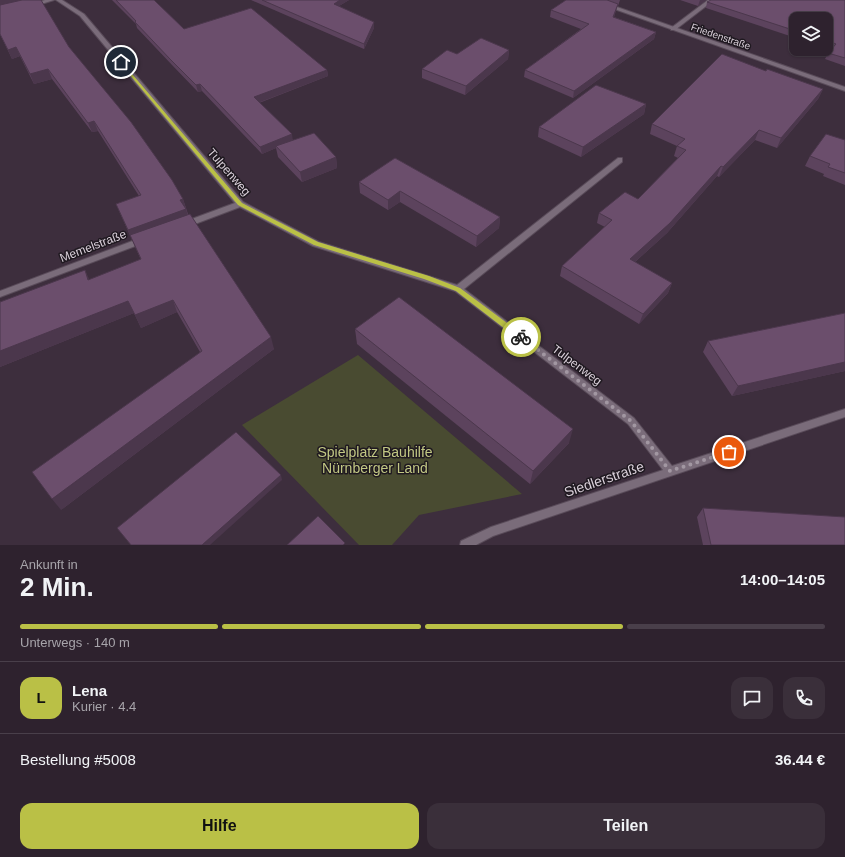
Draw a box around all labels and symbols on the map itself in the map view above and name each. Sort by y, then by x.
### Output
street label: Friedenstraße [690,21,752,52]
pin [104,45,138,79]
street label: Tulpenweg [205,145,253,199]
street label: Memelstraße [58,227,128,265]
courier [501,317,541,357]
street label: Tulpenweg [550,342,604,388]
pin [712,435,746,469]
park label: Spielplatz Bauhilfe Nürnberger Land [317,444,433,476]
street label: Siedlerstraße [562,458,646,500]

